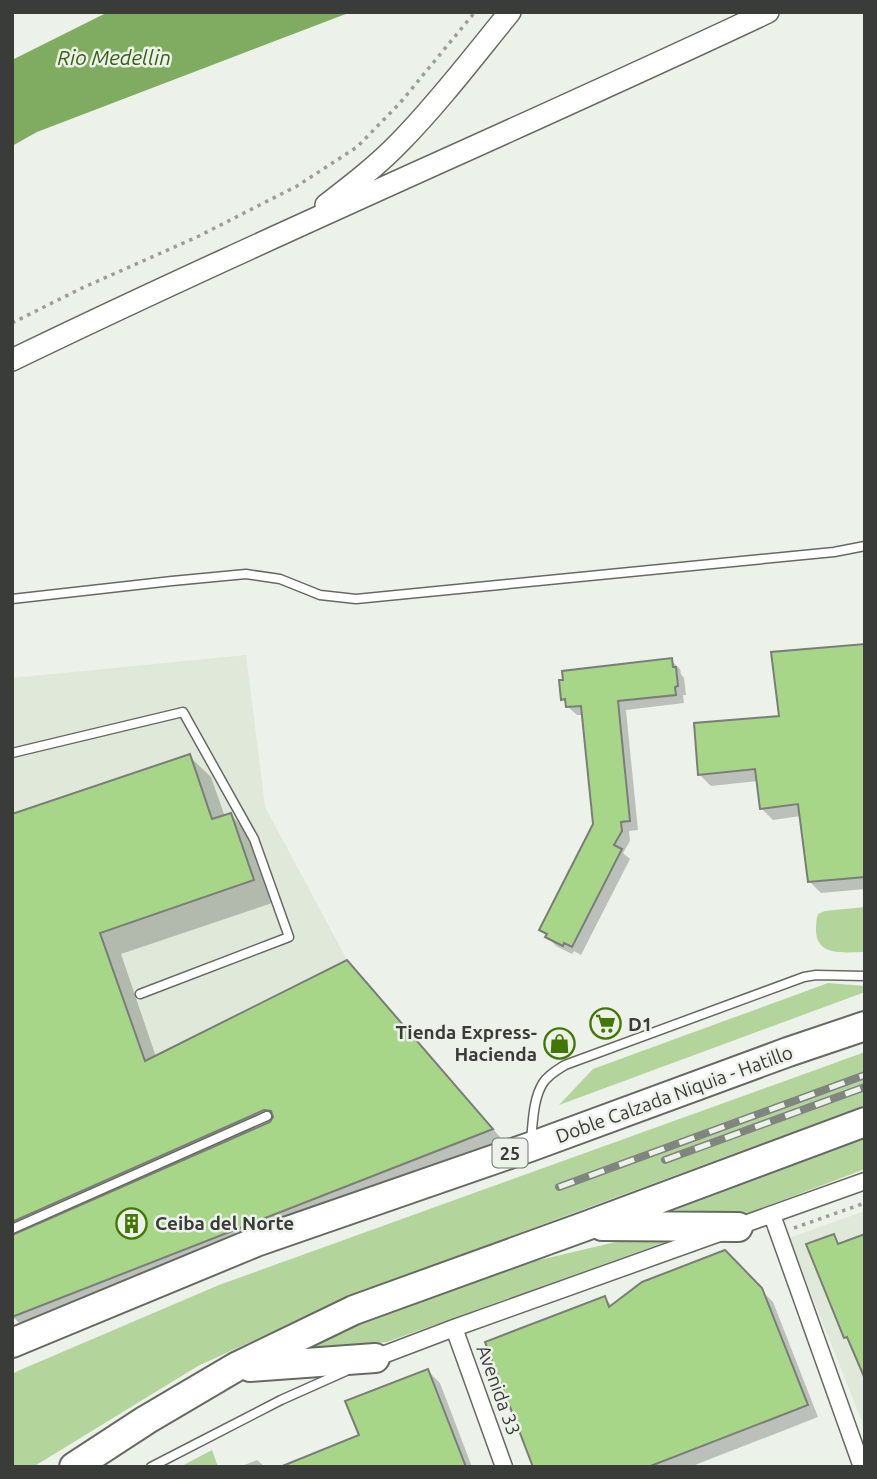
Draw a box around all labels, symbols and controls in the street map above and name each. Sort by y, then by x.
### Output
water label: Rio Medellin [57,45,171,69]
supermarket icon: D1 [588,1007,622,1041]
place label: D1 [628,1013,653,1035]
place label: Tienda Express- Hacienda [395,1021,537,1065]
shop icon: Tienda Express- Hacienda [543,1026,577,1060]
street label: Doble Calzada Niquia - Hatillo [553,1041,795,1147]
road number: 25 [492,1138,528,1168]
building icon: Ceiba del Norte [115,1206,149,1240]
place label: Ceiba del Norte [155,1212,294,1234]
street label: Avenida 33 [473,1342,525,1438]

